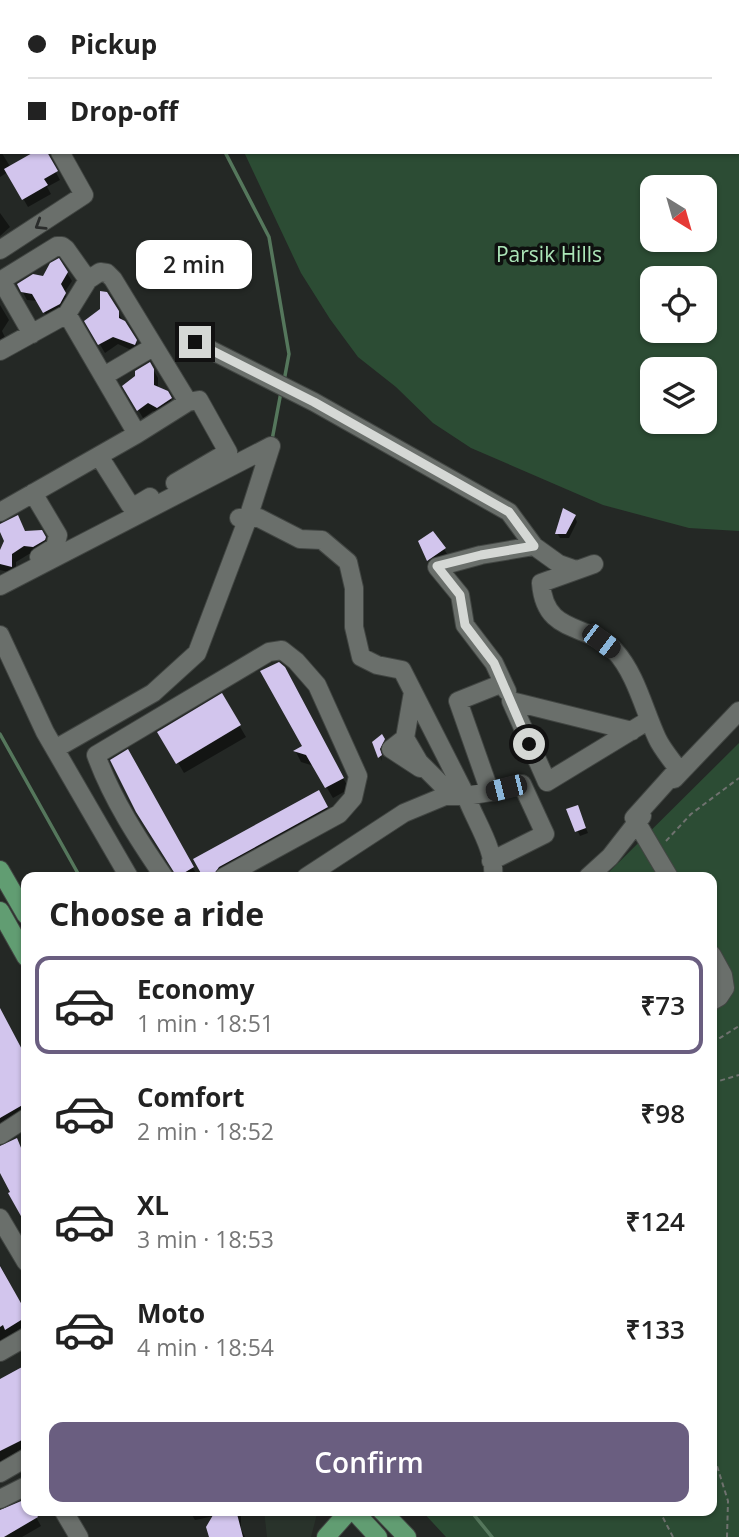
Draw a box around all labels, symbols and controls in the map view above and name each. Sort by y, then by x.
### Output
text: Pickup [70,26,157,62]
text: Drop-off [70,93,178,129]
north arrow [640,175,718,252]
map controls [640,175,717,434]
one-way arrow [34,216,47,229]
callout: 2 min [137,240,253,290]
park label: Parsik Hills [496,240,602,268]
text: 2 min [163,248,225,280]
button: locate [640,266,717,343]
route end [179,326,211,358]
button: layers [640,357,717,434]
car [578,620,625,662]
route start [513,728,545,760]
car [484,773,529,803]
text: Choose a ride [49,892,264,935]
text: Economy [137,971,255,1007]
icon: car [53,974,116,1037]
text: ₹73 [640,987,685,1023]
text: 1 min · 18:51 [137,1007,274,1039]
text: Comfort [137,1079,244,1115]
icon: car [53,1082,116,1145]
text: ₹98 [640,1095,685,1131]
text: 2 min · 18:52 [137,1115,274,1147]
text: XL [137,1187,169,1223]
icon: car [53,1190,116,1253]
text: ₹124 [626,1203,685,1239]
text: 3 min · 18:53 [137,1223,274,1255]
text: Moto [137,1295,205,1331]
icon: car [53,1298,116,1361]
text: ₹133 [626,1311,685,1347]
text: 4 min · 18:54 [137,1331,274,1363]
button: Confirm [49,1422,689,1502]

